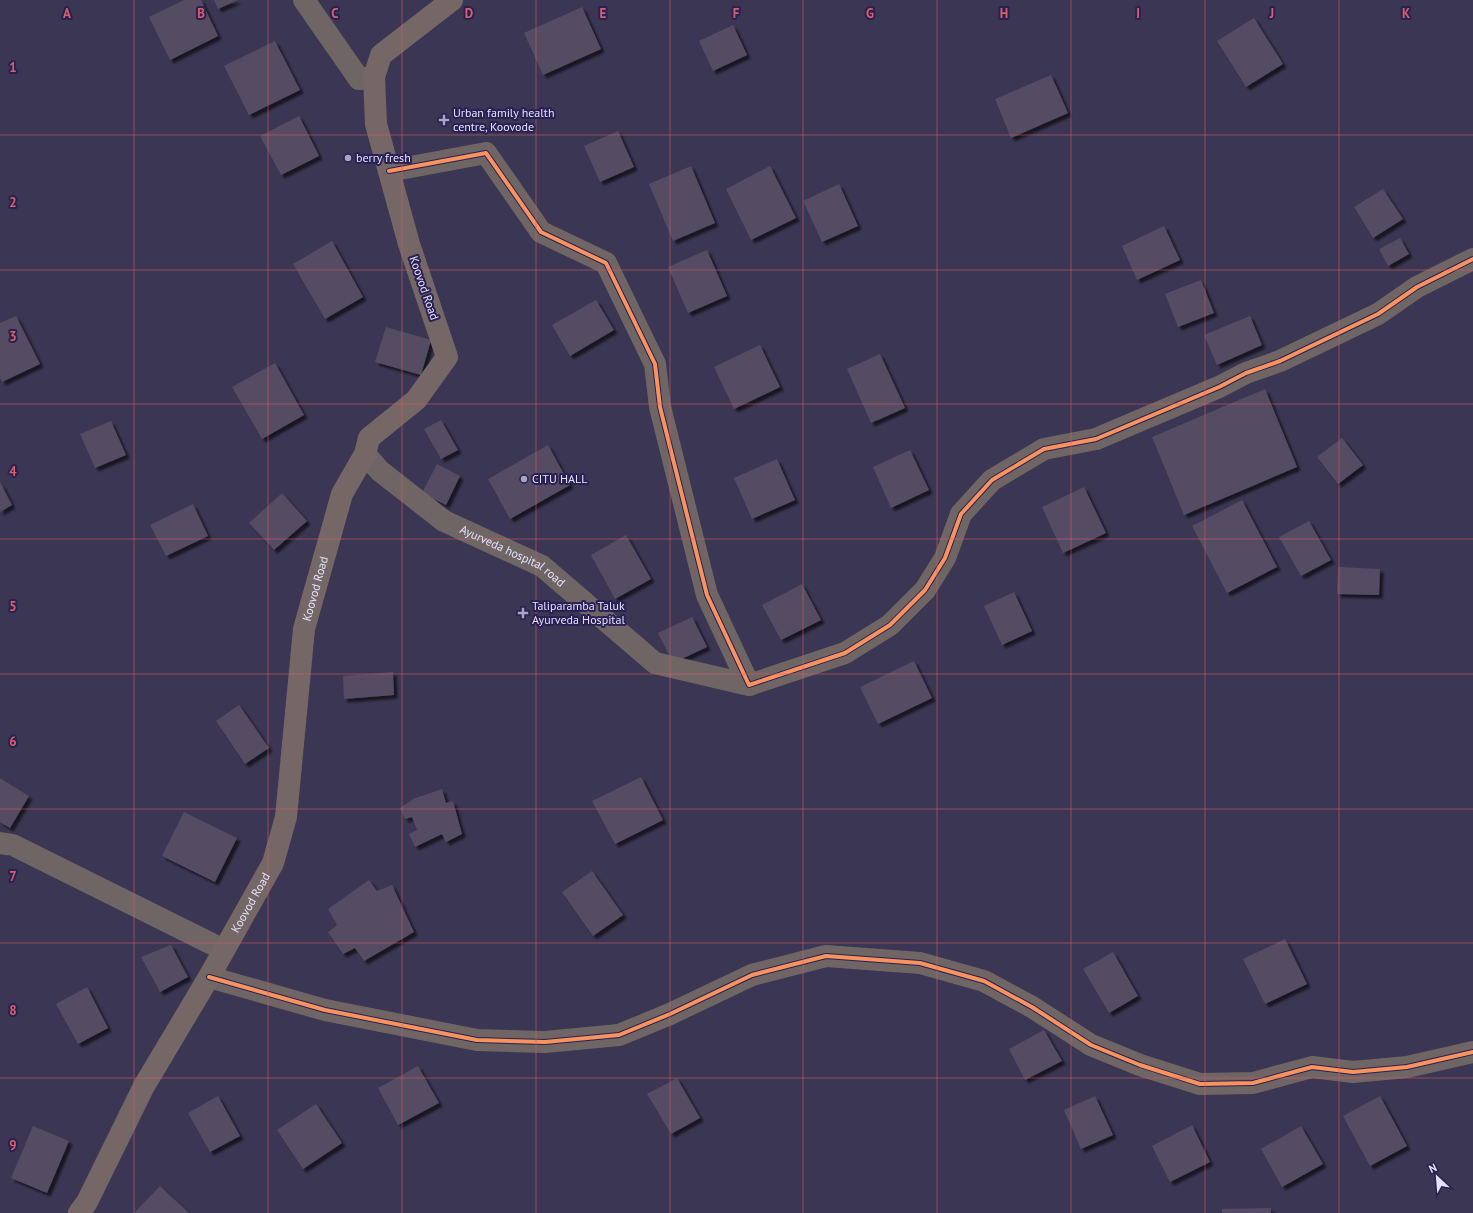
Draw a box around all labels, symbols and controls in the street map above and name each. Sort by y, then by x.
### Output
text: A [63,5,71,22]
text: B [197,5,205,22]
text: C [331,5,339,22]
text: D [465,5,473,22]
text: E [600,5,607,22]
text: F [733,5,740,22]
text: G [866,5,874,22]
text: H [1000,5,1008,22]
text: I [1136,5,1140,22]
text: J [1269,5,1274,22]
text: K [1402,5,1410,22]
text: 1 [9,59,17,76]
place label: Urban family health centre, Koovode [453,105,554,134]
marker: Urban family health centre, Koovode [438,114,450,126]
place label: berry fresh [356,150,411,165]
marker: berry fresh [343,153,353,163]
text: 2 [9,194,17,211]
street label: Koovod Road [407,254,442,322]
text: 3 [9,328,17,345]
text: 4 [9,463,17,480]
place label: CITU HALL [532,471,588,486]
marker: CITU HALL [519,474,529,484]
street label: Ayurveda hospital road [458,521,569,590]
street label: Koovod Road [299,554,331,623]
text: 5 [9,598,17,615]
place label: Taliparamba Taluk Ayurveda Hospital [532,598,625,627]
marker: Taliparamba Taluk Ayurveda Hospital [517,607,529,619]
text: 6 [9,733,17,750]
text: 7 [9,868,17,885]
street label: Koovod Road [227,870,273,935]
text: 8 [9,1002,17,1019]
text: 9 [9,1137,17,1154]
north arrow [1417,1157,1457,1197]
text: N [1426,1160,1439,1176]

